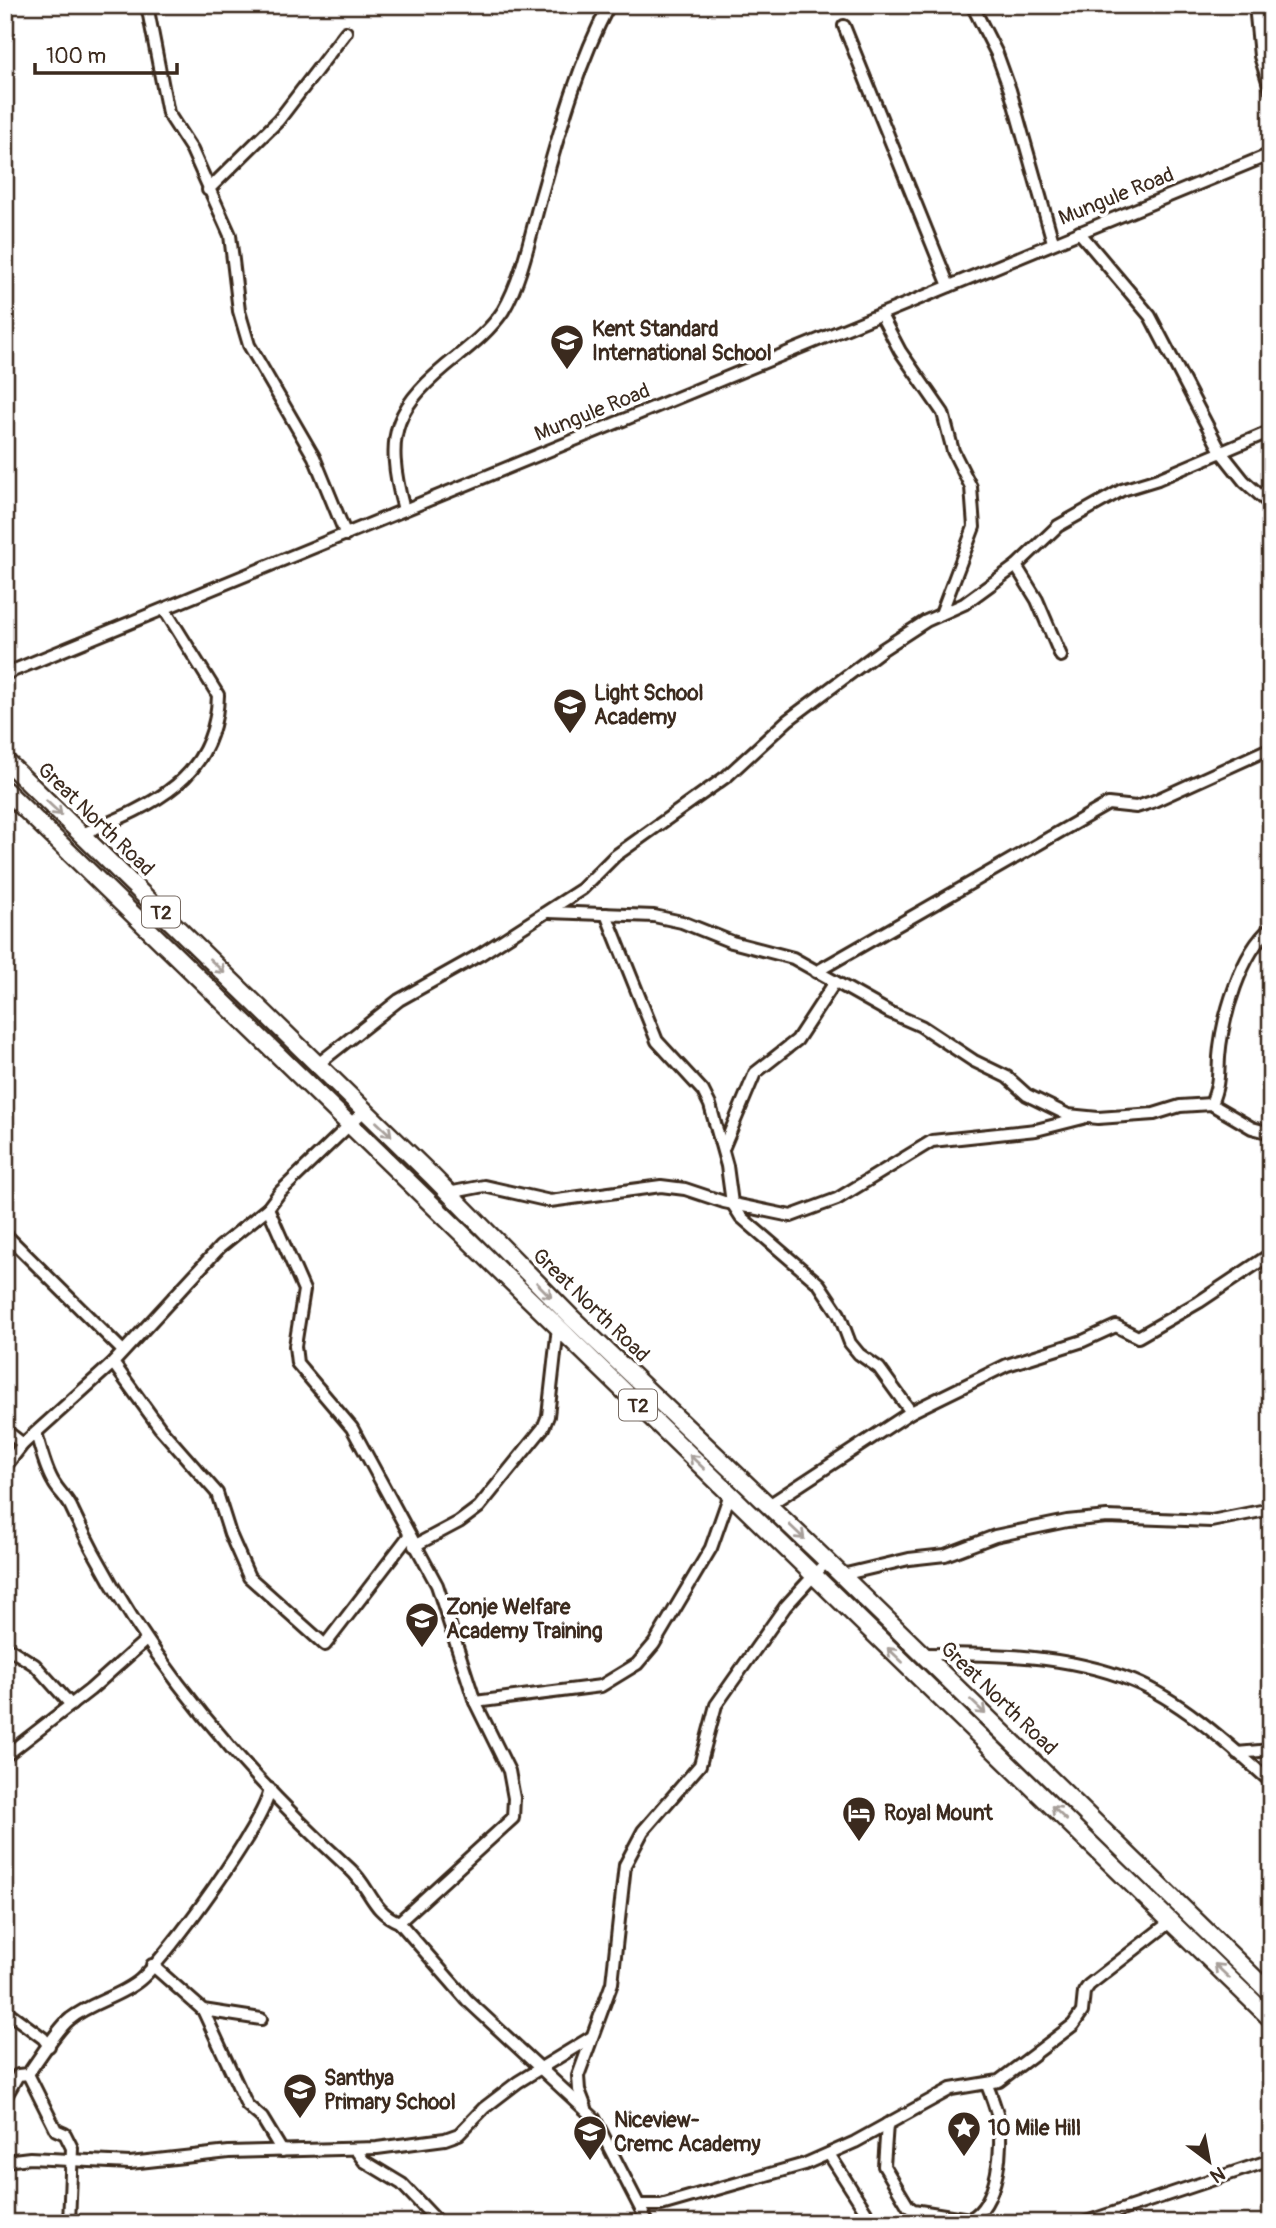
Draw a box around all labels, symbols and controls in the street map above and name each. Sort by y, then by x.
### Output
scale bar [35,32,177,76]
text: 100 m [46,43,106,70]
street label: Mungule Road [1055,161,1178,232]
place label: Kent Standard International School [592,316,772,367]
school or university icon: Kent Standard International School [548,322,586,371]
street label: Mungule Road [531,377,654,448]
place label: Light School Academy [594,680,704,731]
school or university icon: Light School Academy [551,686,589,735]
street label: Great North Road [31,757,160,882]
one-way arrow [45,799,62,816]
road number: T2 [142,896,180,928]
one-way arrow [208,958,225,975]
one-way arrow [375,1120,392,1137]
street label: Great North Road [526,1243,655,1368]
one-way arrow [536,1281,553,1298]
road number: T2 [619,1390,657,1420]
one-way arrow [689,1453,706,1470]
one-way arrow [788,1523,805,1540]
place label: Zonje Welfare Academy Training [446,1594,603,1645]
school or university icon: Zonje Welfare Academy Training [403,1600,441,1649]
street label: Great North Road [934,1636,1063,1761]
one-way arrow [887,1646,904,1663]
one-way arrow [969,1699,986,1716]
hotel icon: Royal Mount [840,1794,878,1843]
place label: Royal Mount [884,1800,993,1827]
one-way arrow [1050,1805,1067,1822]
one-way arrow [1214,1963,1231,1980]
place label: Santhya Primary School [324,2065,456,2116]
school or university icon: Santhya Primary School [281,2071,319,2120]
place label: Niceview- Cremc Academy [614,2107,760,2158]
place icon: 10 Mile Hill [945,2109,983,2158]
school or university icon: Niceview- Cremc Academy [571,2113,609,2162]
place label: 10 Mile Hill [988,2115,1081,2142]
north arrow [1174,2126,1244,2196]
text: N [1206,2161,1229,2188]

